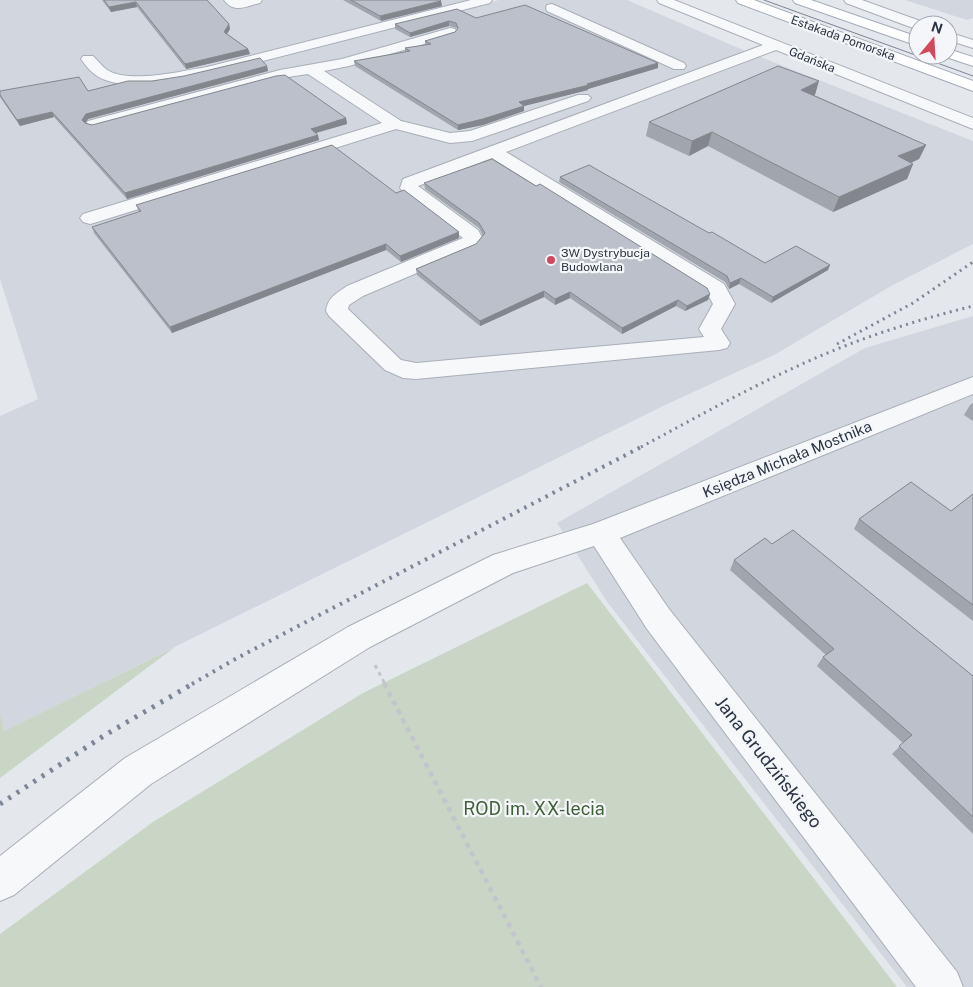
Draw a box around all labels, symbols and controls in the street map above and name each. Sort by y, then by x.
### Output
street label: Estakada Pomorska [789,13,897,63]
north arrow [908,15,958,65]
text: N [929,18,945,37]
street label: Gdańska [787,44,837,76]
place label: 3W Dystrybucja Budowlana [561,246,650,274]
marker: 3W Dystrybucja Budowlana [545,254,557,266]
street label: Księdza Michała Mostnika [700,417,874,501]
street label: Jana Grudzińskiego [711,692,827,832]
park label: ROD im. XX-lecia [463,798,605,819]

